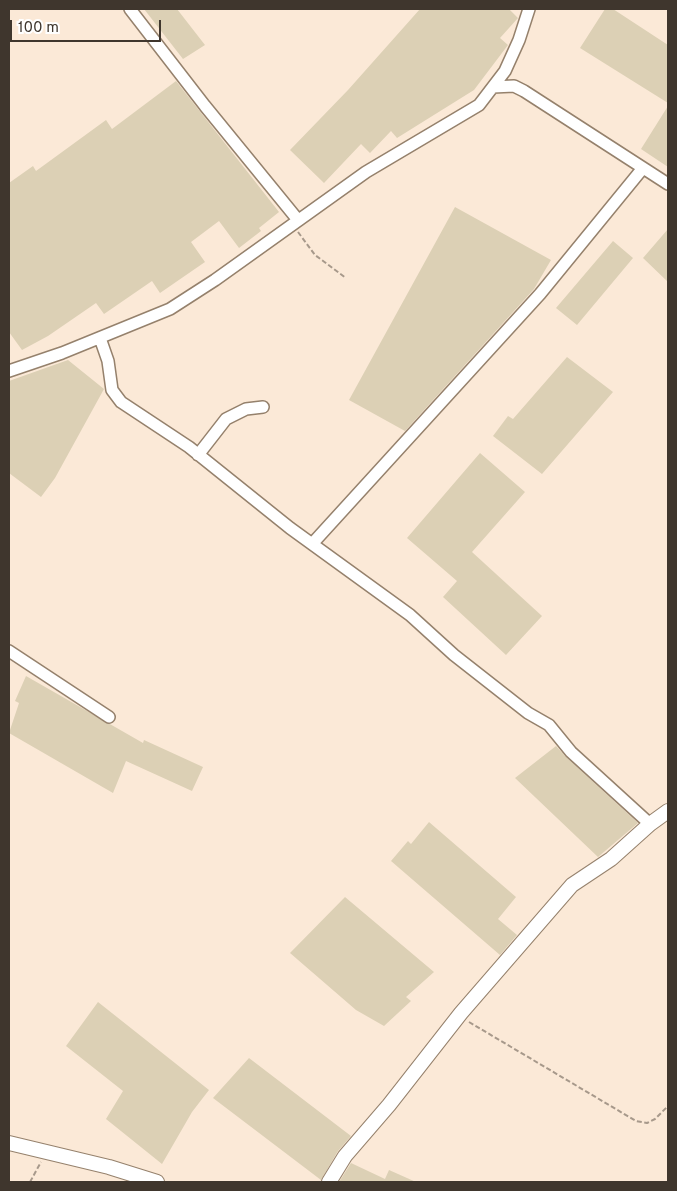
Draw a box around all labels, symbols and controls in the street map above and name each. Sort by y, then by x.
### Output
scale bar [12,10,164,42]
text: 100 m [18,19,59,38]

